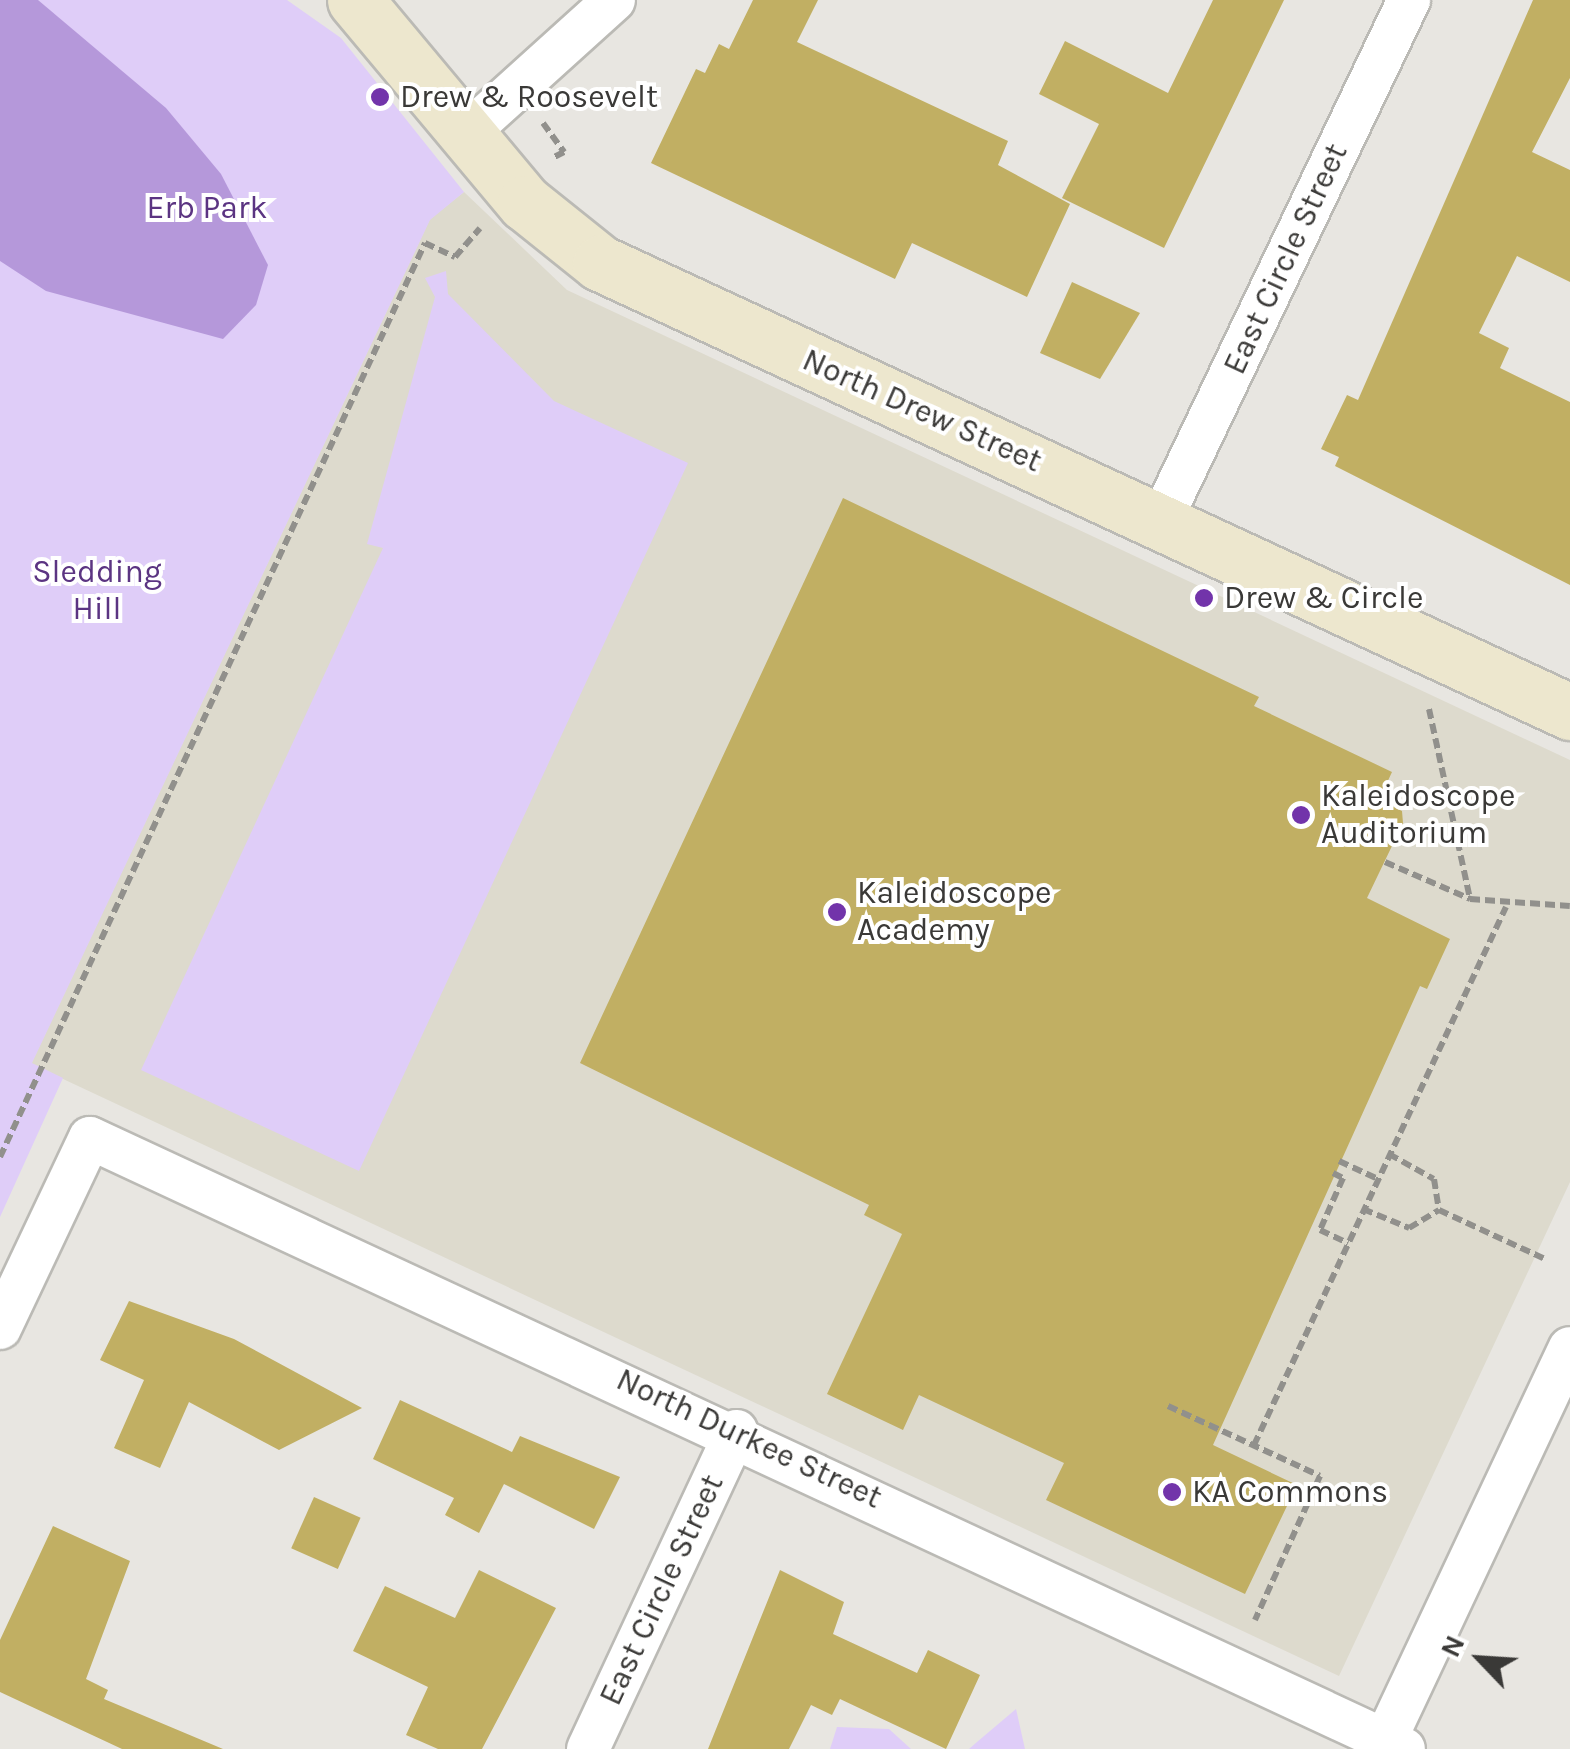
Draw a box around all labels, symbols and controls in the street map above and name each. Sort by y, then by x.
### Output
place label: Drew & Roosevelt [400,78,658,116]
marker: Drew & Roosevelt [369,86,391,108]
street label: East Circle Street [1216,138,1356,380]
park label: Erb Park [146,189,268,227]
street label: North Drew Street [797,341,1047,481]
park label: Sledding Hill [32,554,162,629]
place label: Drew & Circle [1224,579,1423,617]
marker: Drew & Circle [1193,587,1215,609]
place label: Kaleidoscope Auditorium [1321,778,1515,853]
marker: Kaleidoscope Auditorium [1290,804,1312,826]
place label: Kaleidoscope Academy [857,875,1051,950]
marker: Kaleidoscope Academy [826,901,848,923]
street label: North Durkee Street [610,1361,888,1517]
street label: East Circle Street [592,1469,732,1711]
place label: KA Commons [1192,1473,1388,1511]
marker: KA Commons [1161,1481,1183,1503]
north arrow [1430,1609,1530,1709]
text: N [1433,1630,1472,1662]

